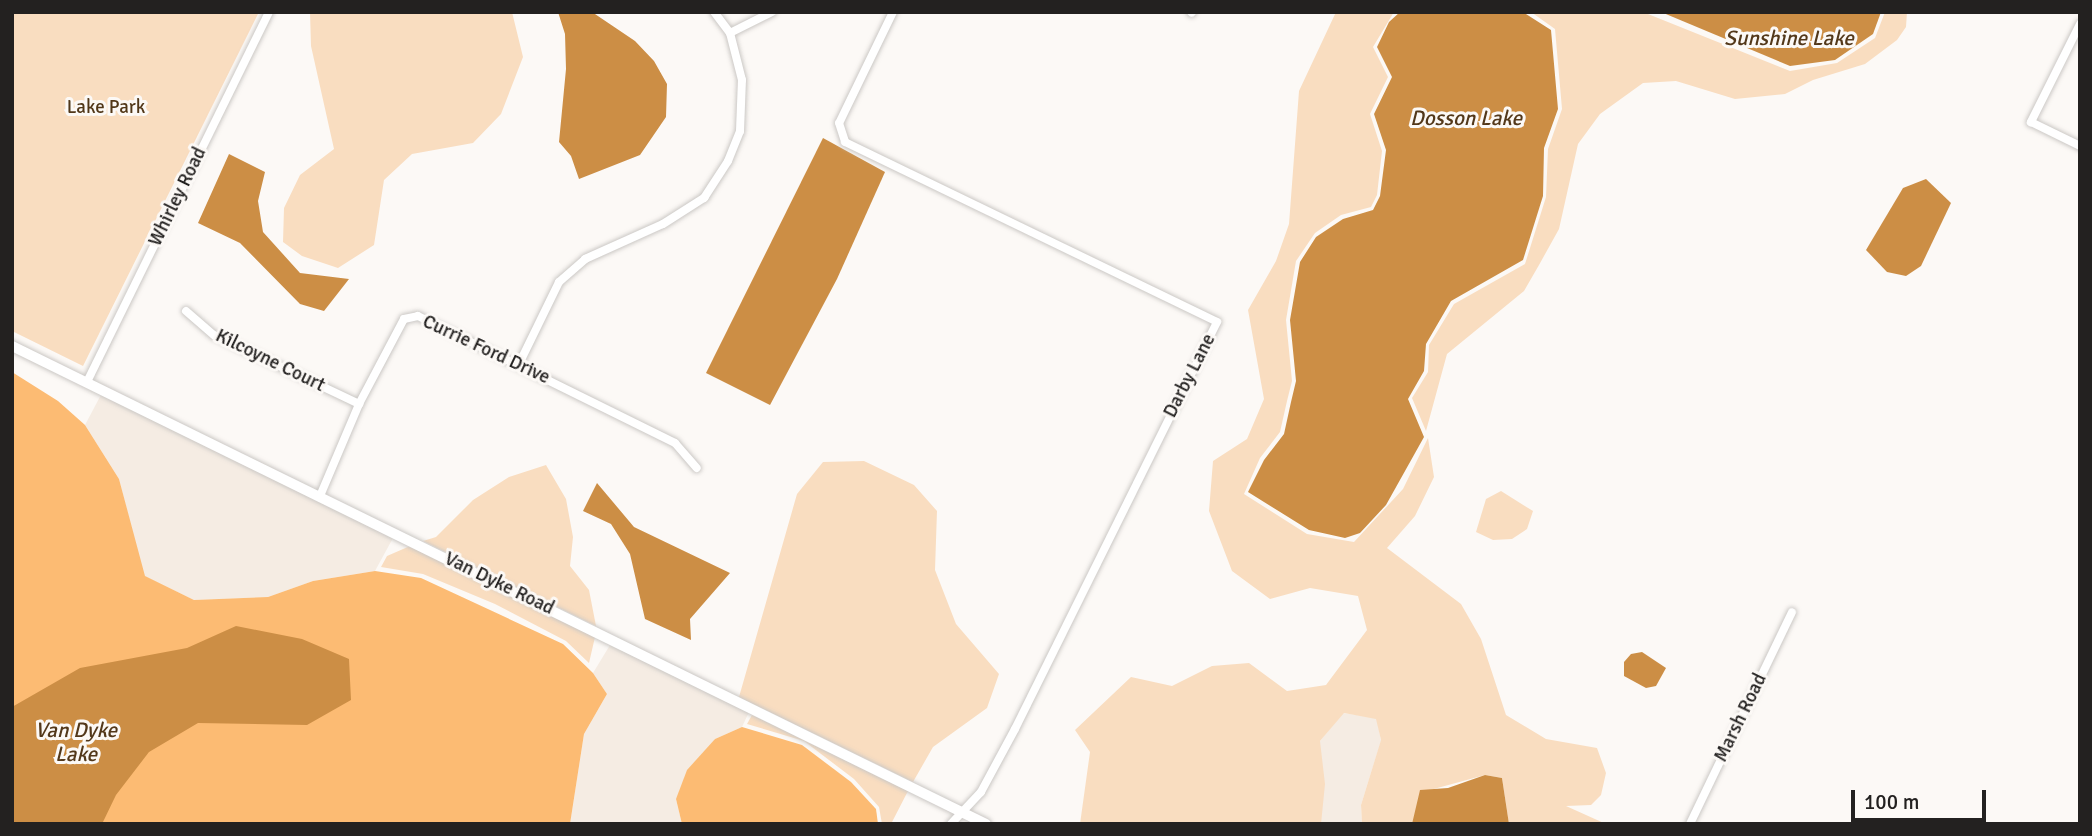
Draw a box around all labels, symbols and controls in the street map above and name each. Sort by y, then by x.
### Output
water label: Sunshine Lake [1724,25,1854,51]
park label: Lake Park [67,97,145,119]
water label: Dosson Lake [1410,105,1522,131]
street label: Whirley Road [144,144,212,250]
street label: Currie Ford Drive [419,311,553,389]
street label: Kilcoyne Court [212,325,328,397]
street label: Darby Lane [1159,330,1221,422]
street label: Van Dyke Road [441,548,557,620]
street label: Marsh Road [1710,670,1772,766]
water label: Van Dyke Lake [35,717,117,767]
scale bar [1854,776,1989,820]
text: 100 m [1864,789,1919,815]

